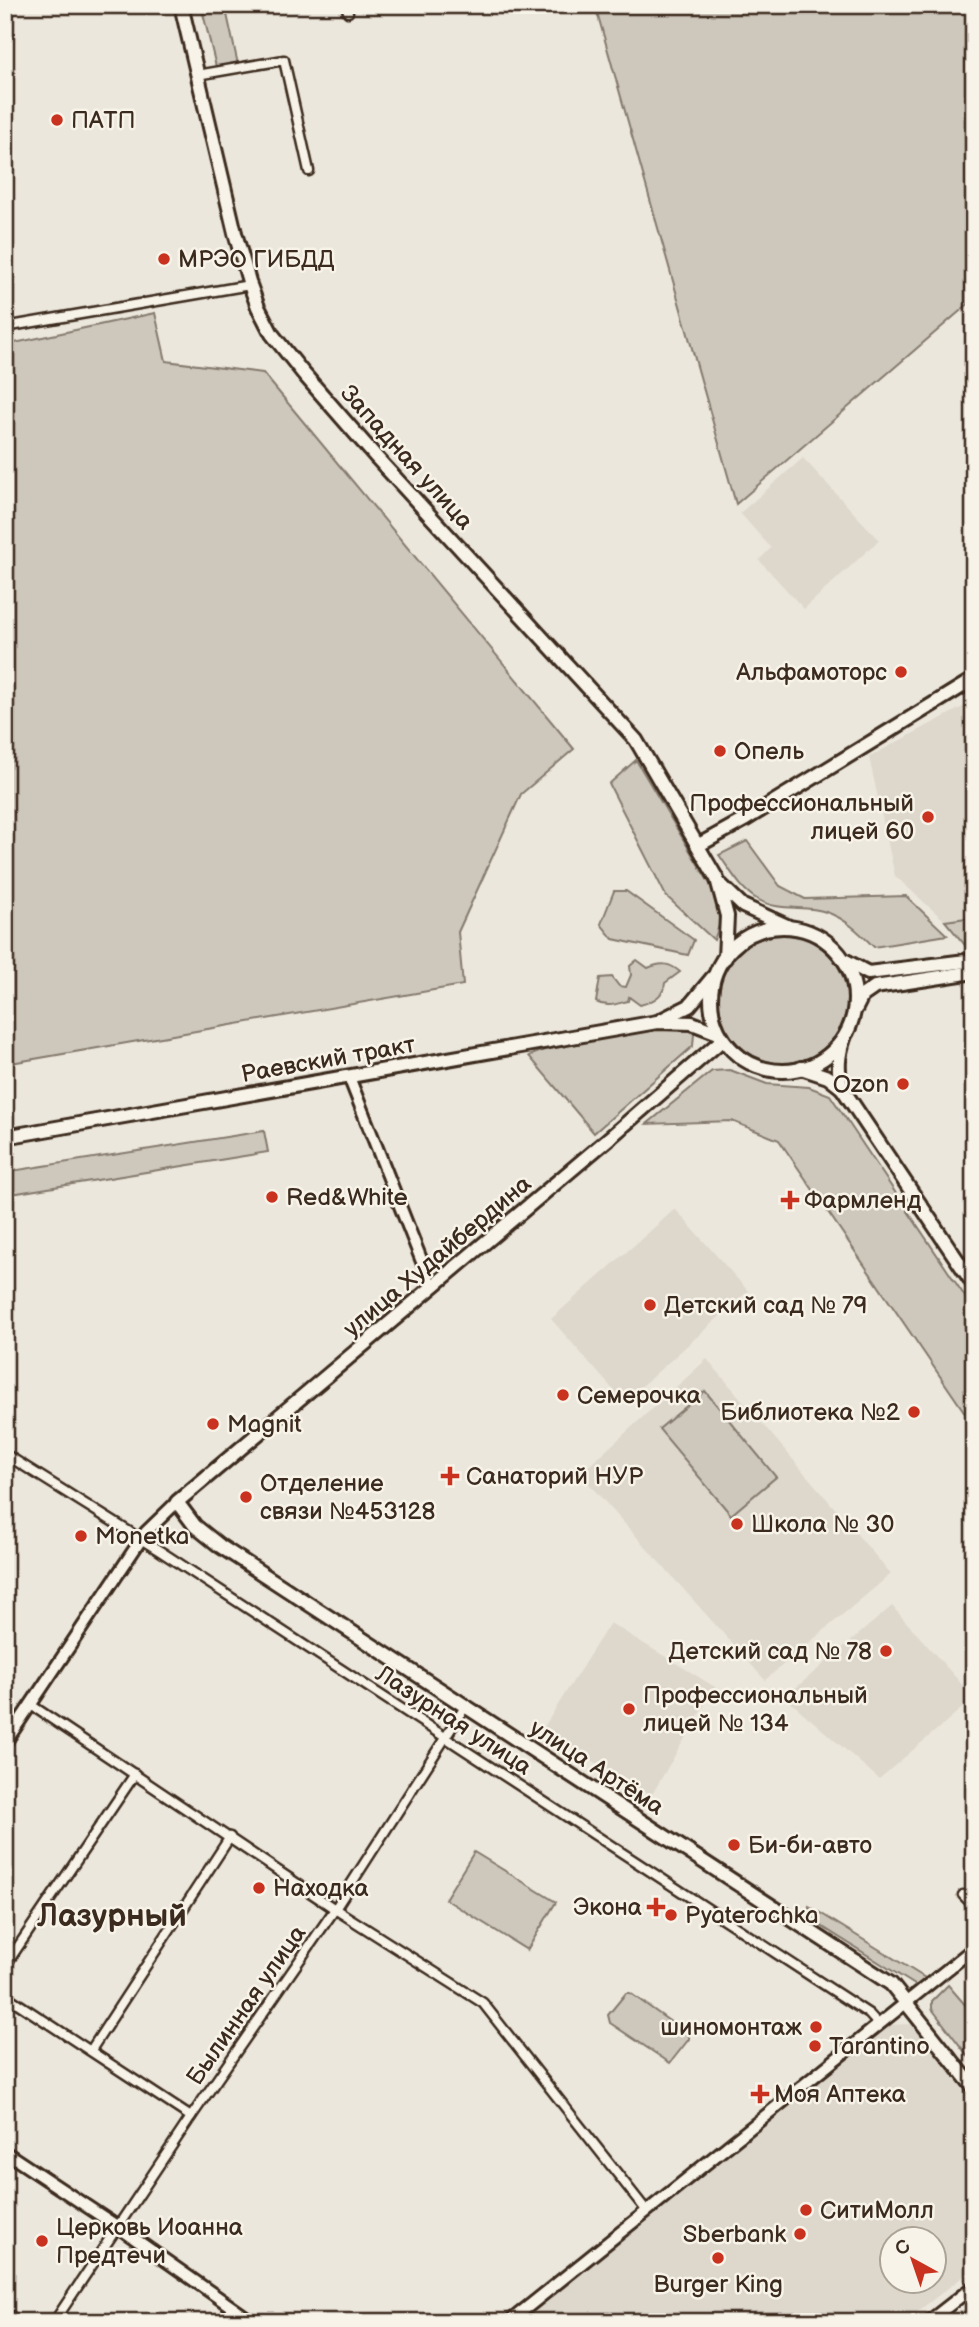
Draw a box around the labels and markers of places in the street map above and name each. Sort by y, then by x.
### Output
place label: ПАТП [71,106,135,135]
marker: ПАТП [49,112,65,128]
place label: МРЭО ГИБДД [178,245,335,274]
marker: МРЭО ГИБДД [156,251,172,267]
place label: Альфамоторс [735,658,887,687]
marker: Альфамоторс [893,664,909,680]
place label: Опель [734,737,804,766]
marker: Опель [712,743,728,759]
place label: Профессиональный лицей 60 [689,789,914,846]
marker: Профессиональный лицей 60 [920,809,936,825]
place label: Ozon [833,1070,889,1099]
marker: Ozon [895,1076,911,1092]
place label: Red&White [286,1183,408,1212]
place label: Фармленд [804,1186,922,1215]
marker: Red&White [264,1189,280,1205]
marker: Фармленд [782,1192,798,1208]
place label: Детский сад № 79 [664,1291,867,1320]
marker: Детский сад № 79 [642,1297,658,1313]
place label: Семерочка [577,1381,701,1410]
marker: Семерочка [555,1387,571,1403]
place label: Библиотека №2 [720,1398,900,1427]
marker: Библиотека №2 [906,1404,922,1420]
place label: Magnit [227,1410,302,1439]
marker: Magnit [205,1416,221,1432]
place label: Санаторий НУР [466,1462,643,1491]
marker: Санаторий НУР [440,1466,460,1486]
place label: Отделение связи №453128 [260,1469,435,1526]
marker: Отделение связи №453128 [238,1489,254,1505]
place label: Школа № 30 [751,1510,894,1539]
marker: Школа № 30 [729,1516,745,1532]
place label: Monetka [95,1522,189,1551]
marker: Monetka [73,1528,89,1544]
place label: Детский сад № 78 [668,1637,872,1666]
marker: Детский сад № 78 [878,1643,894,1659]
place label: Профессиональный лицей № 134 [643,1681,868,1738]
marker: Профессиональный лицей № 134 [621,1701,637,1717]
place label: Би-би-авто [748,1831,872,1860]
marker: Би-би-авто [726,1837,742,1853]
place label: Находка [273,1874,369,1903]
marker: Находка [251,1880,267,1896]
place label: Экона [573,1893,642,1922]
marker: Экона [648,1899,664,1915]
place label: Pyaterochka [685,1901,819,1930]
marker: Pyaterochka [663,1907,679,1923]
place label: шиномонтаж [660,2013,802,2042]
marker: шиномонтаж [808,2019,824,2035]
place label: Tarantino [829,2032,930,2061]
marker: Tarantino [807,2038,823,2054]
place label: Моя Аптека [774,2080,906,2109]
marker: Моя Аптека [752,2086,768,2102]
place label: СитиМолл [820,2196,934,2225]
marker: СитиМолл [798,2202,814,2218]
place label: Церковь Иоанна Предтечи [56,2213,243,2270]
place label: Sberbank [683,2220,786,2249]
marker: Sberbank [792,2226,808,2242]
marker: Церковь Иоанна Предтечи [34,2233,50,2249]
marker: Burger King [710,2250,726,2266]
place label: Burger King [653,2270,783,2299]

